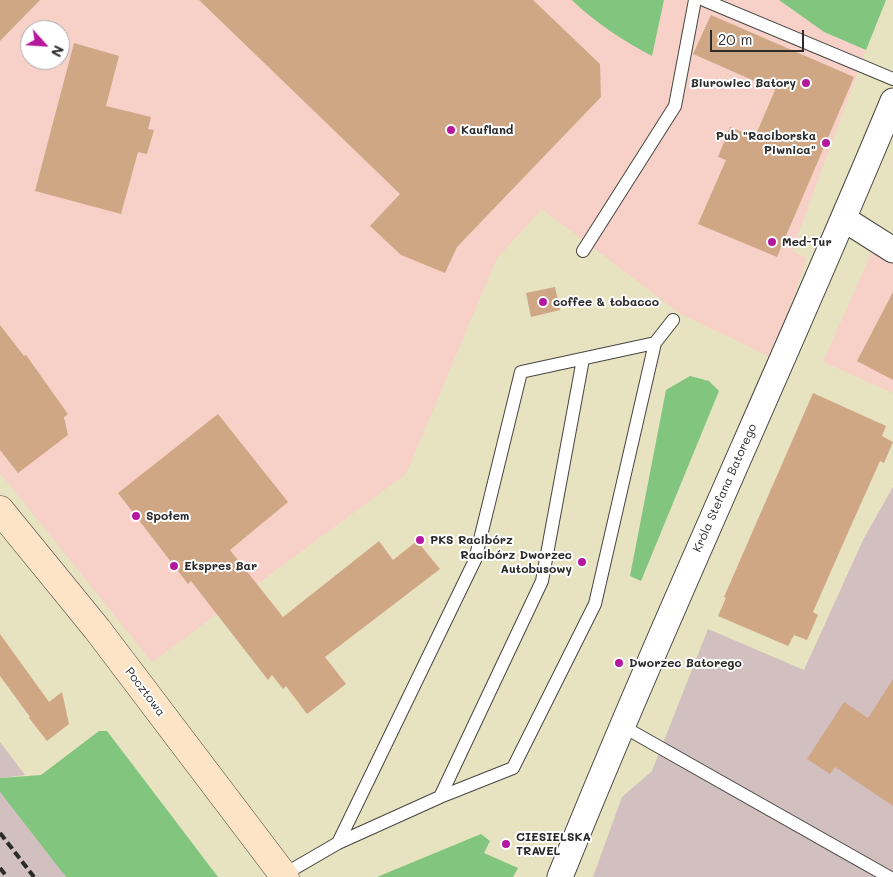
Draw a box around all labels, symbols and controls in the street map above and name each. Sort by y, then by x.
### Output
north arrow [20,20,70,70]
scale bar [713,20,807,52]
text: 20 m [718,29,752,49]
text: N [47,42,69,60]
place label: Biurowiec Batory [691,76,796,90]
marker: Biurowiec Batory [800,77,812,89]
place label: Kaufland [461,123,513,137]
marker: Kaufland [445,124,457,136]
place label: Pub "Raciborska Piwnica" [716,129,816,157]
marker: Pub "Raciborska Piwnica" [820,137,832,149]
place label: Med-Tur [782,235,832,249]
marker: Med-Tur [766,236,778,248]
place label: coffee & tobacco [553,295,659,309]
marker: coffee & tobacco [537,296,549,308]
street label: Króla Stefana Batorego [690,421,760,555]
place label: Społem [146,509,189,523]
marker: Społem [130,510,142,522]
place label: PKS Racibórz [430,533,513,547]
marker: PKS Racibórz [414,534,426,546]
place label: Racibórz Dworzec Autobusowy [460,548,572,576]
marker: Racibórz Dworzec Autobusowy [576,556,588,568]
place label: Ekspres Bar [184,559,257,573]
marker: Ekspres Bar [168,560,180,572]
place label: Dworzec Batorego [629,656,742,670]
marker: Dworzec Batorego [613,657,625,669]
street label: Pocztowa [122,665,168,719]
place label: CIESIELSKA TRAVEL [516,830,591,858]
marker: CIESIELSKA TRAVEL [500,838,512,850]

